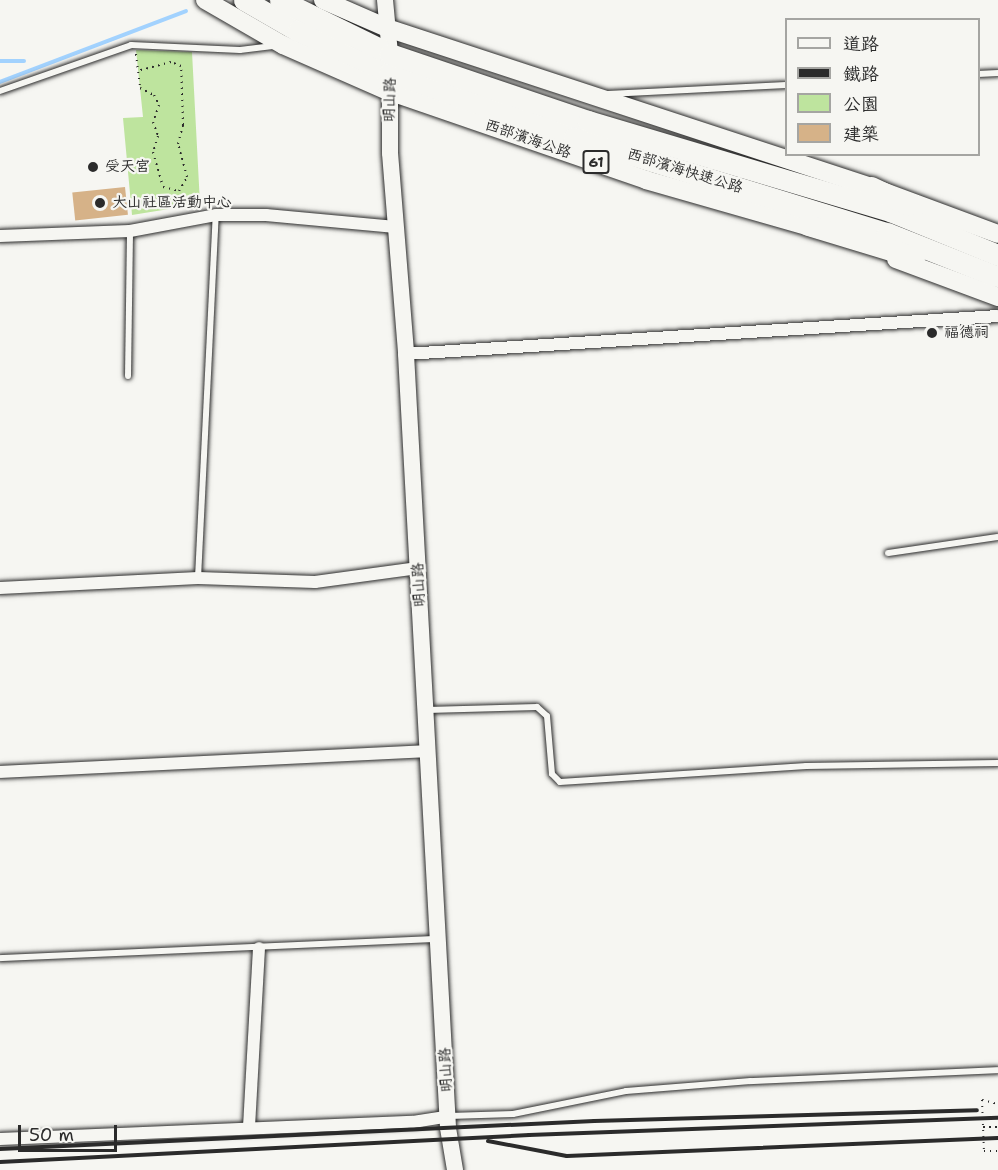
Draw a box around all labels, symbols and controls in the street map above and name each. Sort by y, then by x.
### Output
legend [785,18,980,156]
text: 道路 [843,32,879,56]
text: 鐵路 [843,62,879,86]
street label: 明山路 [381,77,399,123]
text: 公園 [843,92,879,116]
street label: 西部濱海公路 [483,116,573,162]
text: 建築 [843,122,879,146]
street label: 西部濱海快速公路 [625,145,745,197]
road number: 61 [581,151,611,173]
place label: 受天宮 [105,158,150,176]
marker: 受天宮 [86,160,100,174]
place label: 大山社區活動中心 [112,194,232,212]
marker: 大山社區活動中心 [93,196,107,210]
place label: 福德祠 [944,324,989,342]
marker: 福德祠 [925,326,939,340]
street label: 明山路 [409,562,429,608]
street label: 明山路 [436,1047,456,1093]
scale bar [21,1113,120,1151]
text: 50 m [29,1123,74,1147]

